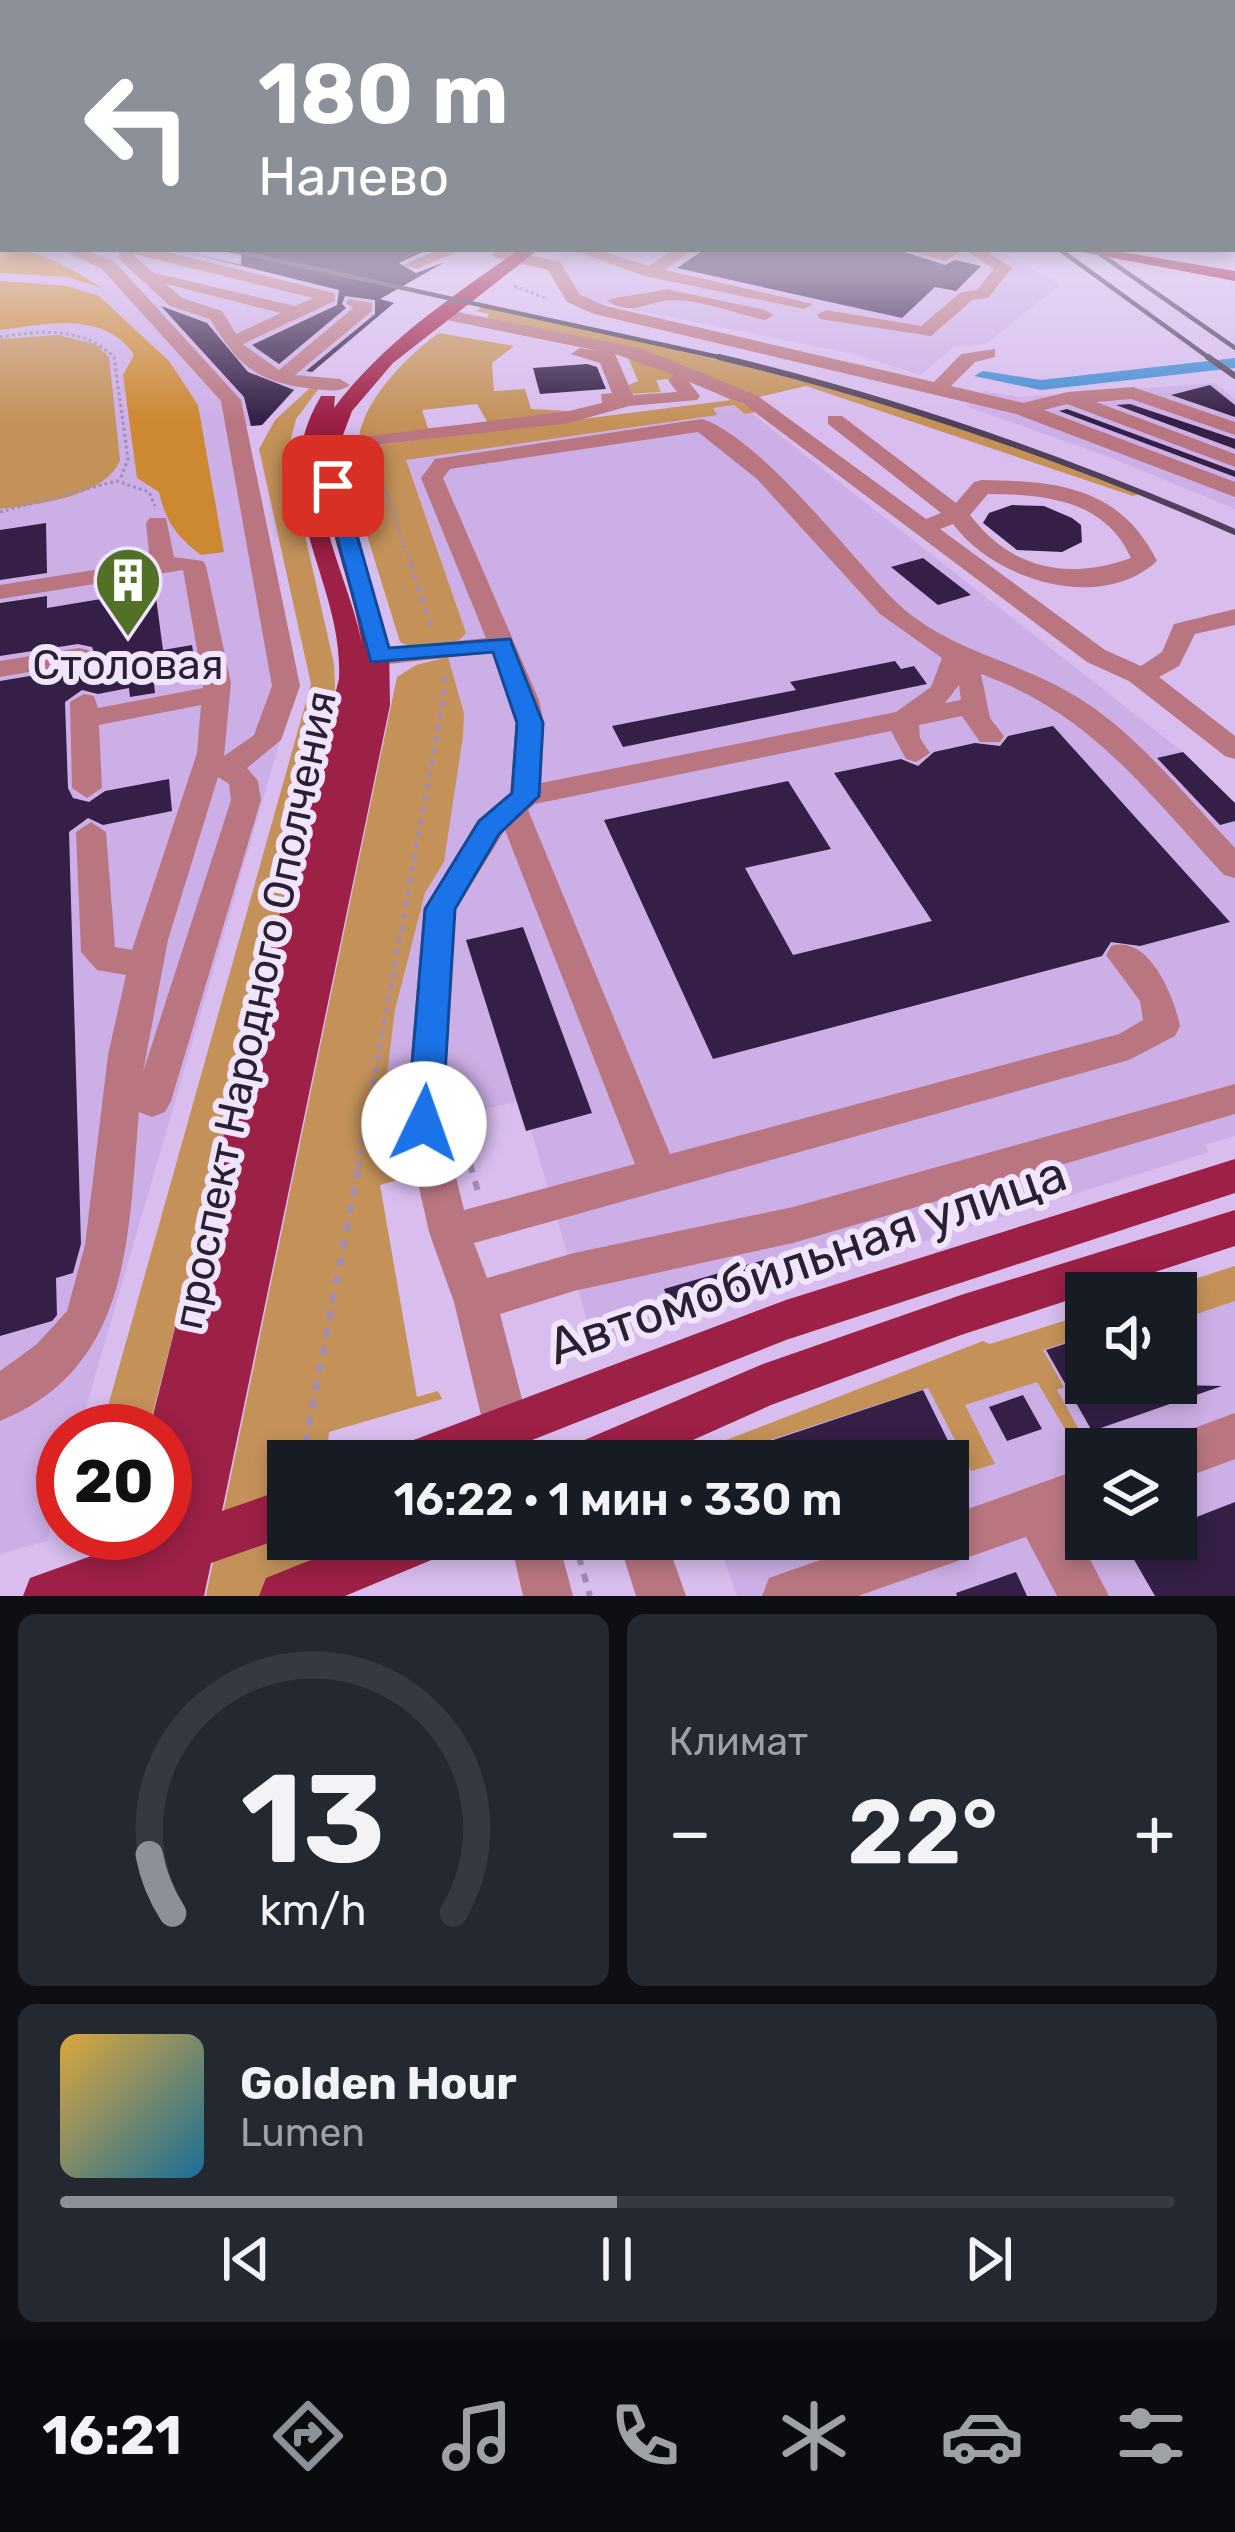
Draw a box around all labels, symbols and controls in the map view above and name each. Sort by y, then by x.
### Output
text: 180 m [258,44,509,144]
icon: left [60,48,216,204]
text: Налево [258,145,449,209]
pin [282,435,384,537]
icon: arrive [300,453,366,519]
building icon: Столовая [93,545,163,639]
place label: Столовая [32,640,224,690]
street label: проспект Народного Ополчения [163,686,347,1334]
position arrow [361,1061,487,1187]
street label: Автомобильная улица [540,1143,1074,1377]
map controls [1065,1272,1197,1560]
button: sound [1065,1272,1197,1404]
speed limit sign: 20 [36,1404,192,1560]
button: layers [1065,1428,1197,1560]
text: 16:22 · 1 мин · 330 m [394,1473,842,1526]
text: Климат [669,1719,808,1765]
text: 13 [241,1745,385,1893]
text: 22° [847,1779,998,1886]
text: − [669,1793,711,1872]
text: + [1134,1793,1175,1872]
text: km/h [260,1885,367,1936]
text: Golden Hour [240,2057,517,2110]
text: Lumen [240,2110,365,2156]
icon: previous [213,2226,279,2292]
icon: pause [584,2226,650,2292]
icon: next [956,2226,1022,2292]
icon: directions [266,2394,350,2478]
icon: music [435,2394,519,2478]
icon: phone [603,2394,687,2478]
icon: climate [772,2394,856,2478]
icon: car [940,2394,1024,2478]
icon: filters [1109,2394,1193,2478]
text: 16:21 [42,2404,182,2468]

